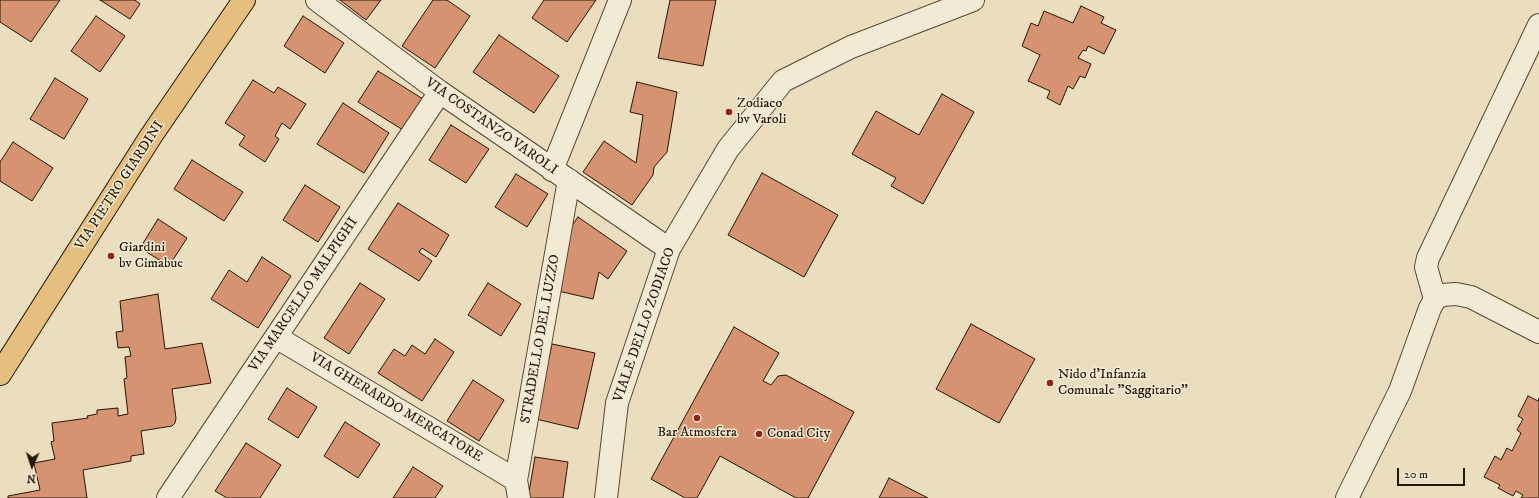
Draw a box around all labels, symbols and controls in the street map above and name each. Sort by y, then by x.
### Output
street label: VIA COSTANZO VAROLI [422,75,560,179]
place label: Zodiaco bv Varoli [737,96,786,128]
marker: Zodiaco bv Varoli [724,107,734,117]
street label: VIA PIETRO GIARDINI [72,118,168,254]
street label: VIA MARCELLO MALPIGHI [246,215,362,375]
place label: Giardini bv Cimabue [119,240,183,272]
street label: VIALE DELLO ZODIACO [611,245,679,405]
marker: Giardini bv Cimabue [106,251,116,261]
street label: STRADELLO DEL LUZZO [518,253,564,425]
street label: VIA GHERARDO MERCATORE [307,350,485,466]
place label: Nido d'Infanzia Comunale "Saggitario" [1058,367,1188,400]
marker: Nido d'Infanzia Comunale "Saggitario" [1045,378,1055,388]
marker: Bar Atmosfera [692,413,702,423]
place label: Bar Atmosfera [657,425,737,441]
place label: Conad City [767,426,830,442]
marker: Conad City [754,429,764,439]
north arrow [12,446,52,486]
scale bar [1399,460,1467,486]
text: 20 m [1404,467,1428,482]
text: N [26,471,36,485]

